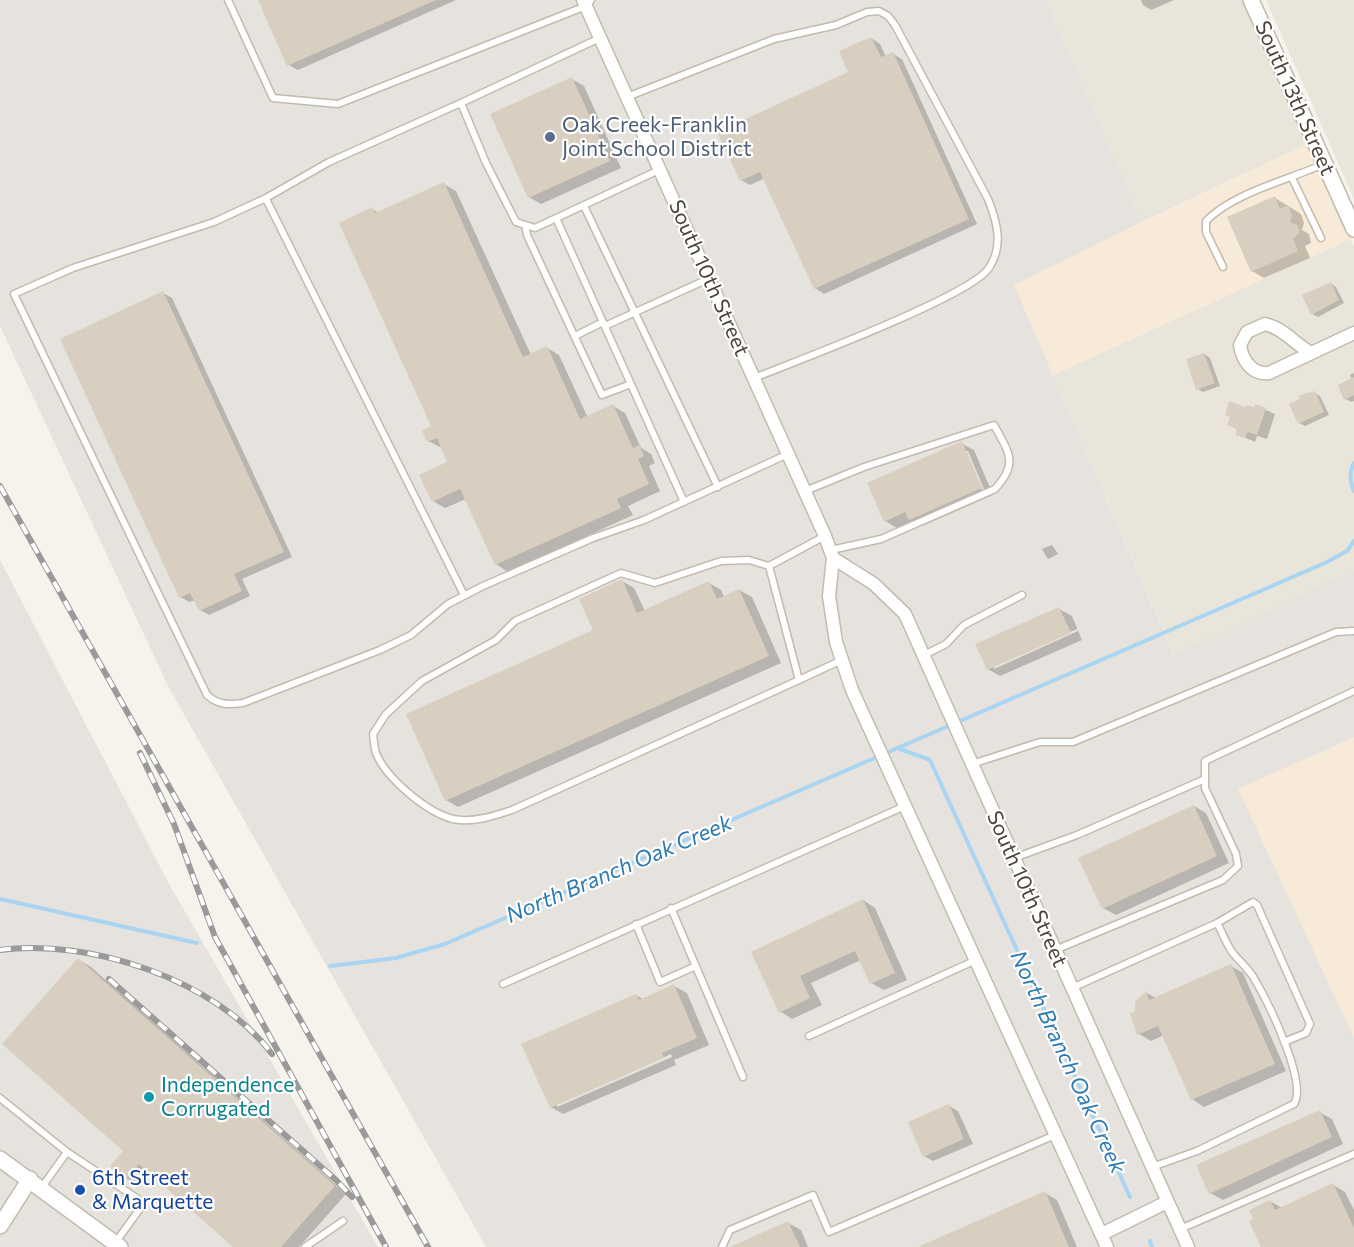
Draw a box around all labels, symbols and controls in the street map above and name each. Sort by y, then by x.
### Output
street label: South 13th Street [1250,17,1340,179]
place label: Oak Creek-Franklin Joint School District [562,112,752,162]
marker: Oak Creek-Franklin Joint School District [543,130,557,144]
street label: South 10th Street [663,196,755,360]
street label: South 10th Street [981,807,1073,971]
water label: North Branch Oak Creek [502,809,736,929]
water label: North Branch Oak Creek [1005,946,1131,1178]
place label: Independence Corrugated [161,1072,294,1122]
marker: Independence Corrugated [142,1090,156,1104]
place label: 6th Street & Marquette [92,1165,213,1215]
marker: 6th Street & Marquette [73,1183,87,1197]

